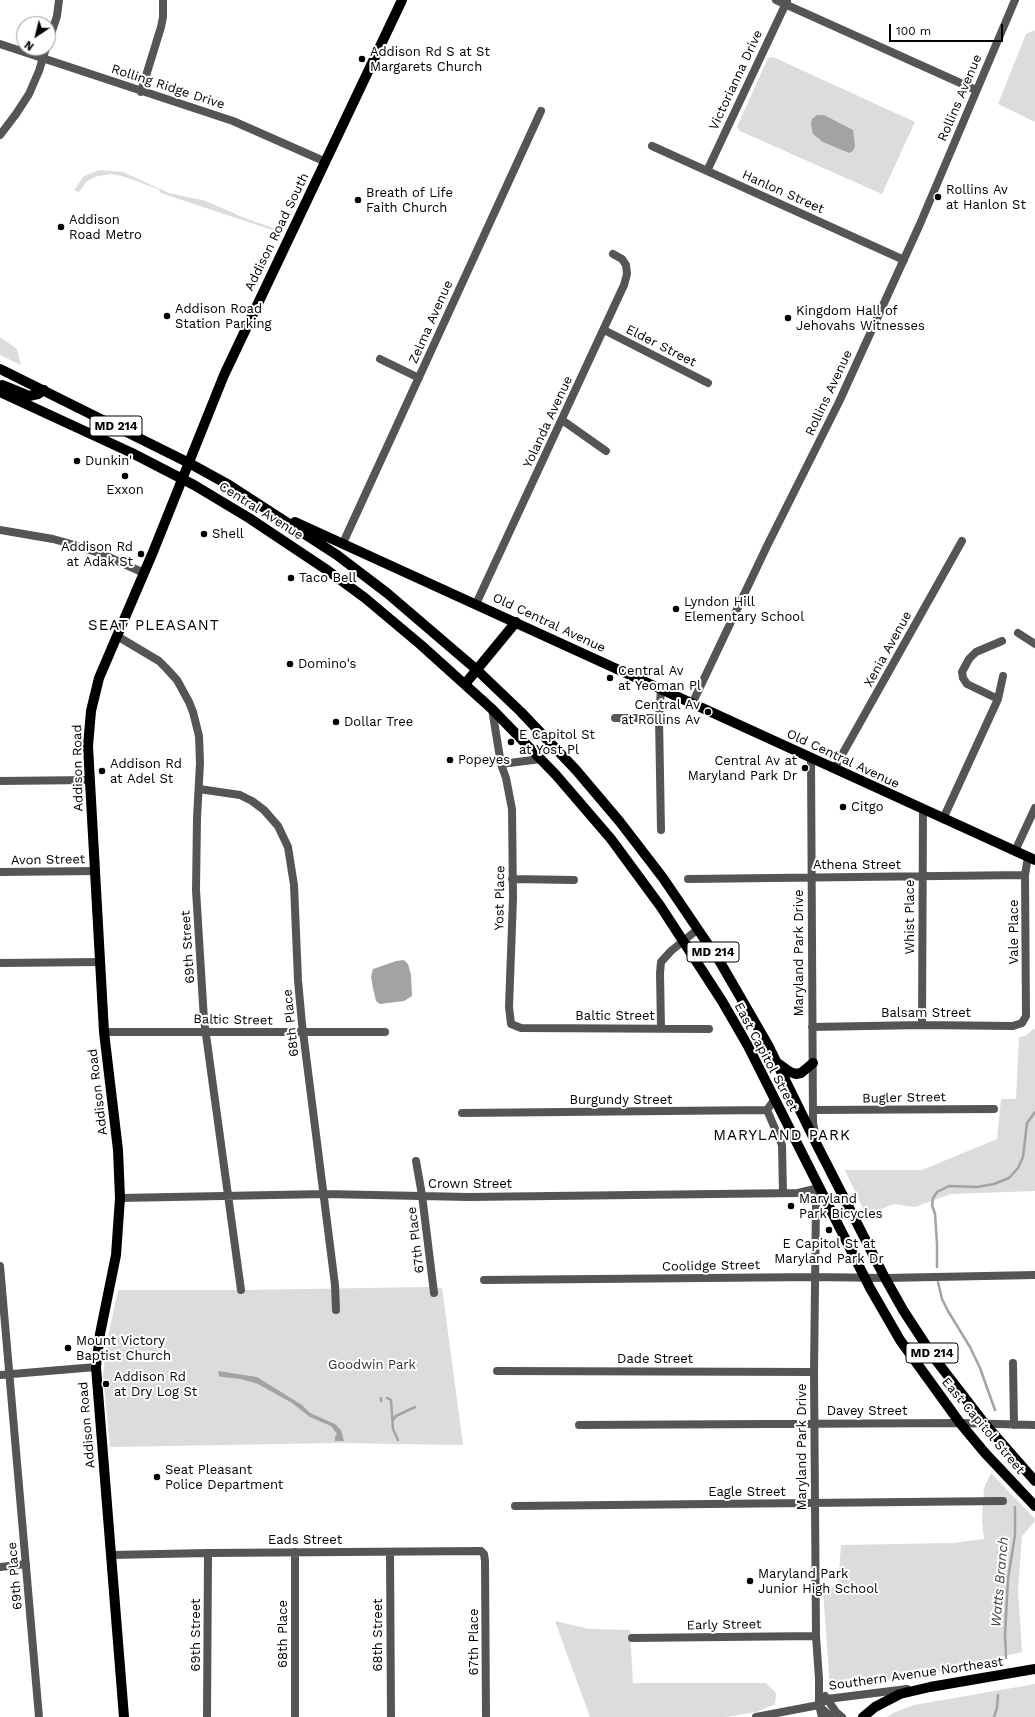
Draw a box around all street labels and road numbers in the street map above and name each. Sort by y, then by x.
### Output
street label: Victorianna Drive [706,27,766,133]
street label: Rollins Avenue [935,52,985,144]
street label: Rolling Ridge Drive [109,61,227,113]
street label: Hanlon Street [740,167,826,217]
street label: Addison Road South [242,171,312,293]
street label: Zelma Avenue [406,278,456,366]
street label: Elder Street [623,322,699,370]
street label: Rollins Avenue [802,348,856,438]
street label: Yolanda Avenue [520,374,576,470]
road number: MD 214 [90,416,142,436]
street label: Central Avenue [216,479,306,543]
street label: Old Central Avenue [490,590,608,656]
street label: Xenia Avenue [861,608,915,690]
street label: Addison Road [69,724,87,812]
street label: Old Central Avenue [784,726,902,792]
street label: Avon Street [11,852,85,868]
street label: Athena Street [813,857,901,873]
street label: Yost Place [492,865,508,931]
street label: Whist Place [902,880,918,954]
street label: Maryland Park Drive [791,889,807,1017]
street label: Vale Place [1006,900,1022,964]
street label: 69th Street [178,910,198,984]
road number: MD 214 [687,942,739,962]
street label: 68th Place [280,988,302,1058]
street label: East Capitol Street [731,1000,801,1114]
street label: Balsam Street [881,1005,971,1021]
street label: Baltic Street [575,1008,655,1024]
street label: Baltic Street [193,1012,273,1028]
street label: Addison Road [85,1048,111,1136]
street label: Bugler Street [862,1089,946,1107]
street label: Burgundy Street [570,1092,672,1108]
street label: Crown Street [428,1176,512,1192]
street label: 67th Place [404,1206,428,1274]
street label: Coolidge Street [662,1257,760,1275]
road number: MD 214 [906,1343,958,1363]
street label: Dade Street [617,1351,693,1367]
street label: East Capitol Street [938,1375,1028,1477]
street label: Addison Road [75,1381,99,1469]
street label: Maryland Park Drive [794,1383,810,1511]
street label: Davey Street [827,1403,907,1419]
street label: Eagle Street [708,1484,786,1500]
street label: Eads Street [268,1532,342,1548]
street label: 69th Place [4,1541,26,1611]
street label: 69th Street [188,1599,204,1671]
street label: 68th Street [370,1599,386,1671]
street label: 68th Place [275,1600,291,1668]
street label: 67th Place [466,1608,482,1676]
street label: Early Street [686,1617,762,1633]
street label: Southern Avenue Northeast [828,1654,1004,1694]

